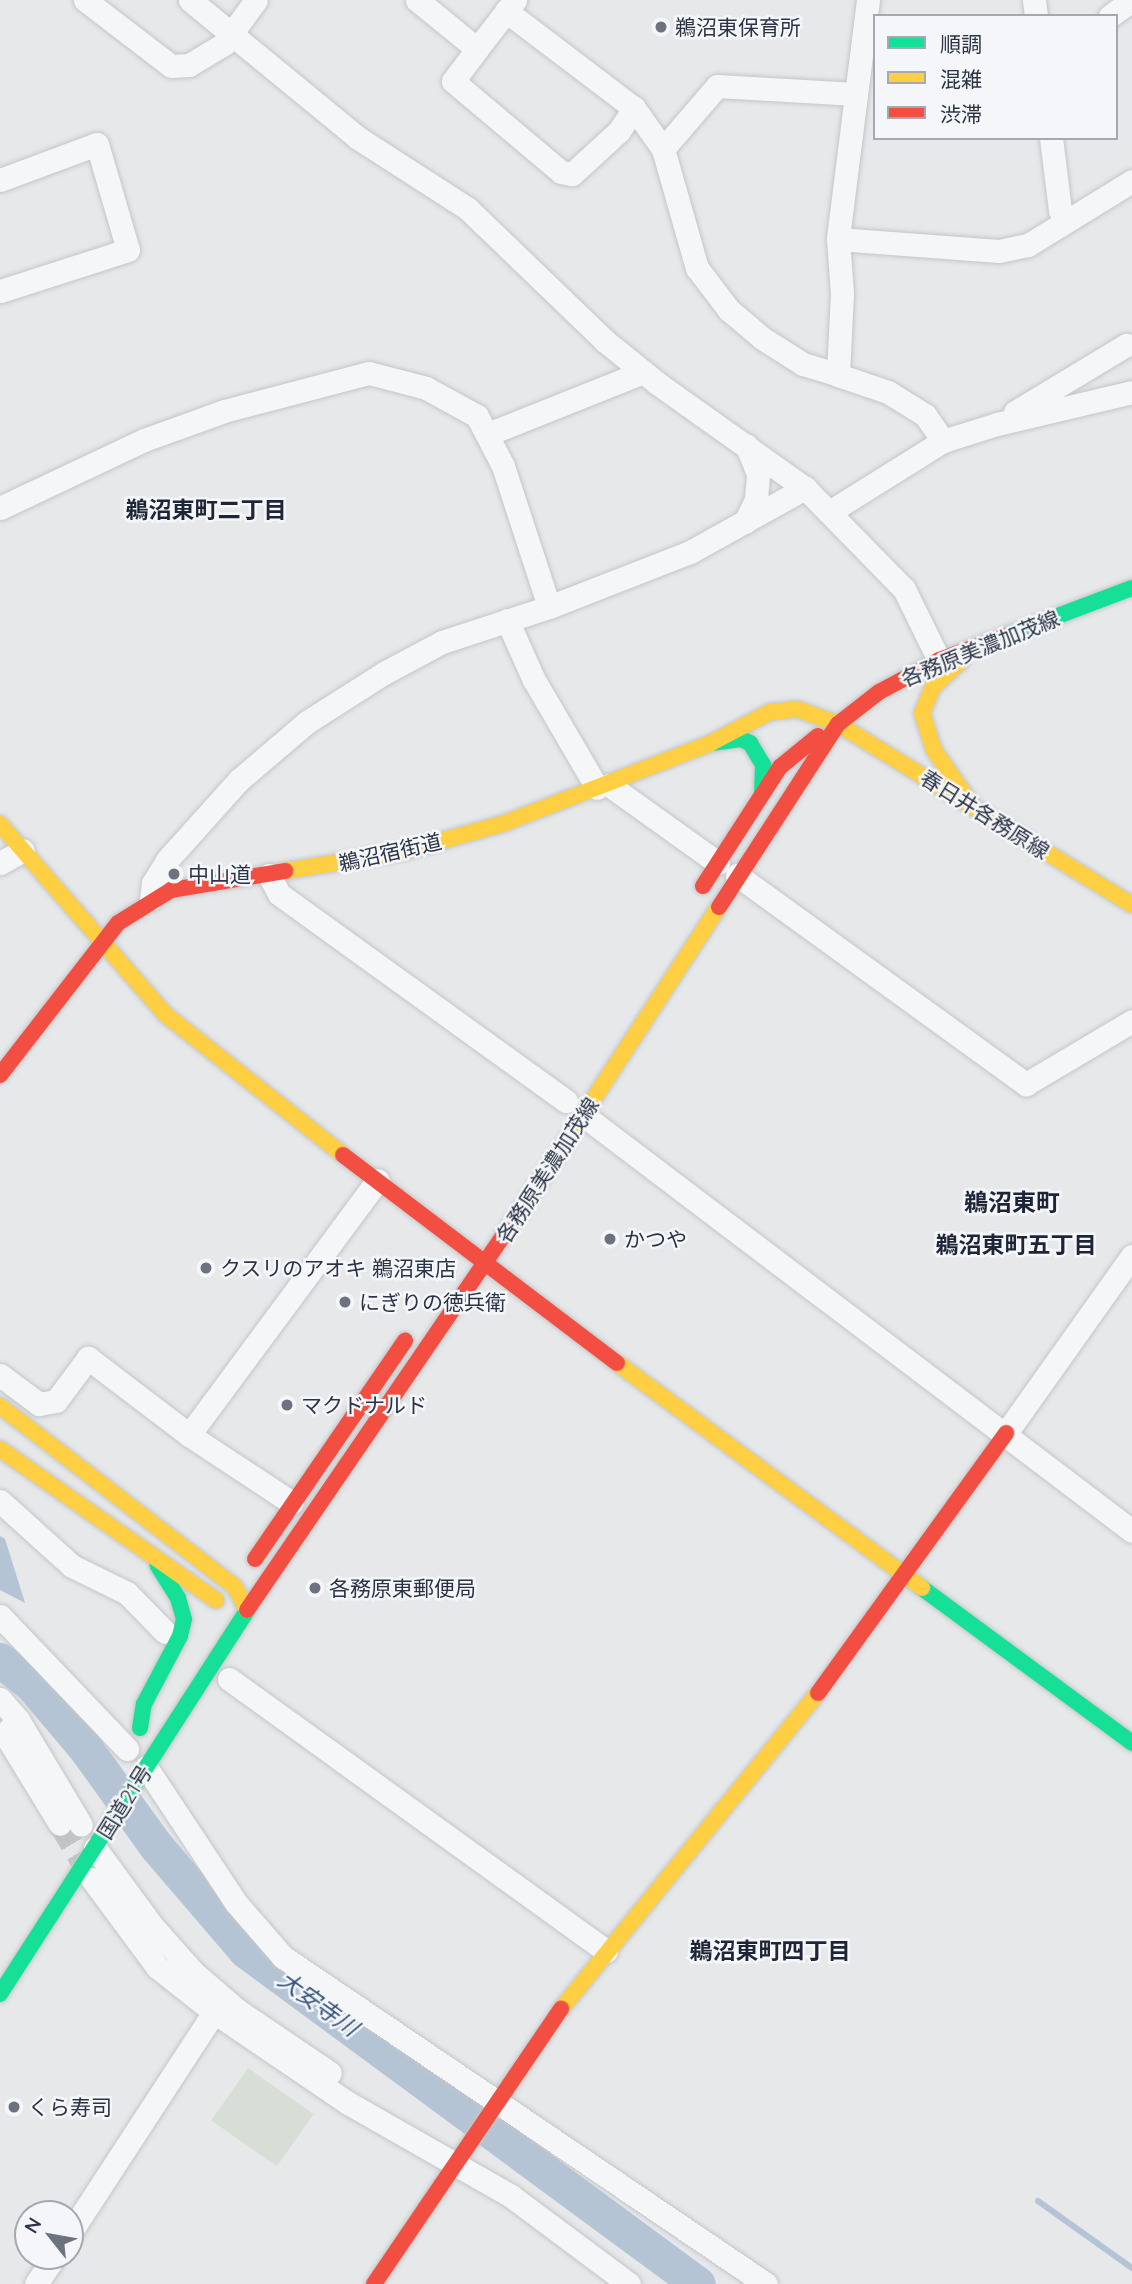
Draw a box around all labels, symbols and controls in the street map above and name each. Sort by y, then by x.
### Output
place label: 鵜沼東保育所 [675,14,801,40]
legend [873,14,1118,140]
marker: 鵜沼東保育所 [653,19,669,35]
text: 順調 [940,31,982,57]
text: 混雑 [940,66,982,92]
text: 渋滞 [940,101,982,127]
district label: 鵜沼東町二丁目 [126,496,286,524]
street label: 各務原美濃加茂線 [897,605,1063,691]
street label: 春日井各務原線 [916,764,1054,864]
street label: 鵜沼宿街道 [336,828,444,876]
place label: 中山道 [188,861,251,887]
marker: 中山道 [166,866,182,882]
street label: 各務原美濃加茂線 [491,1093,603,1247]
district label: 鵜沼東町 [964,1189,1060,1217]
place label: かつや [624,1226,687,1252]
marker: かつや [602,1231,618,1247]
district label: 鵜沼東町五丁目 [936,1231,1096,1259]
place label: クスリのアオキ 鵜沼東店 [220,1255,457,1281]
marker: クスリのアオキ 鵜沼東店 [198,1260,214,1276]
place label: にぎりの徳兵衛 [359,1289,506,1315]
marker: にぎりの徳兵衛 [337,1294,353,1310]
place label: マクドナルド [301,1392,427,1418]
marker: マクドナルド [279,1397,295,1413]
place label: 各務原東郵便局 [329,1575,476,1601]
marker: 各務原東郵便局 [307,1580,323,1596]
street label: 国道21号 [91,1760,157,1844]
district label: 鵜沼東町四丁目 [690,1937,850,1965]
water label: 大安寺川 [273,1966,363,2042]
place label: くら寿司 [28,2094,112,2120]
marker: くら寿司 [6,2099,22,2115]
north arrow [14,2200,84,2270]
text: N [19,2213,47,2237]

